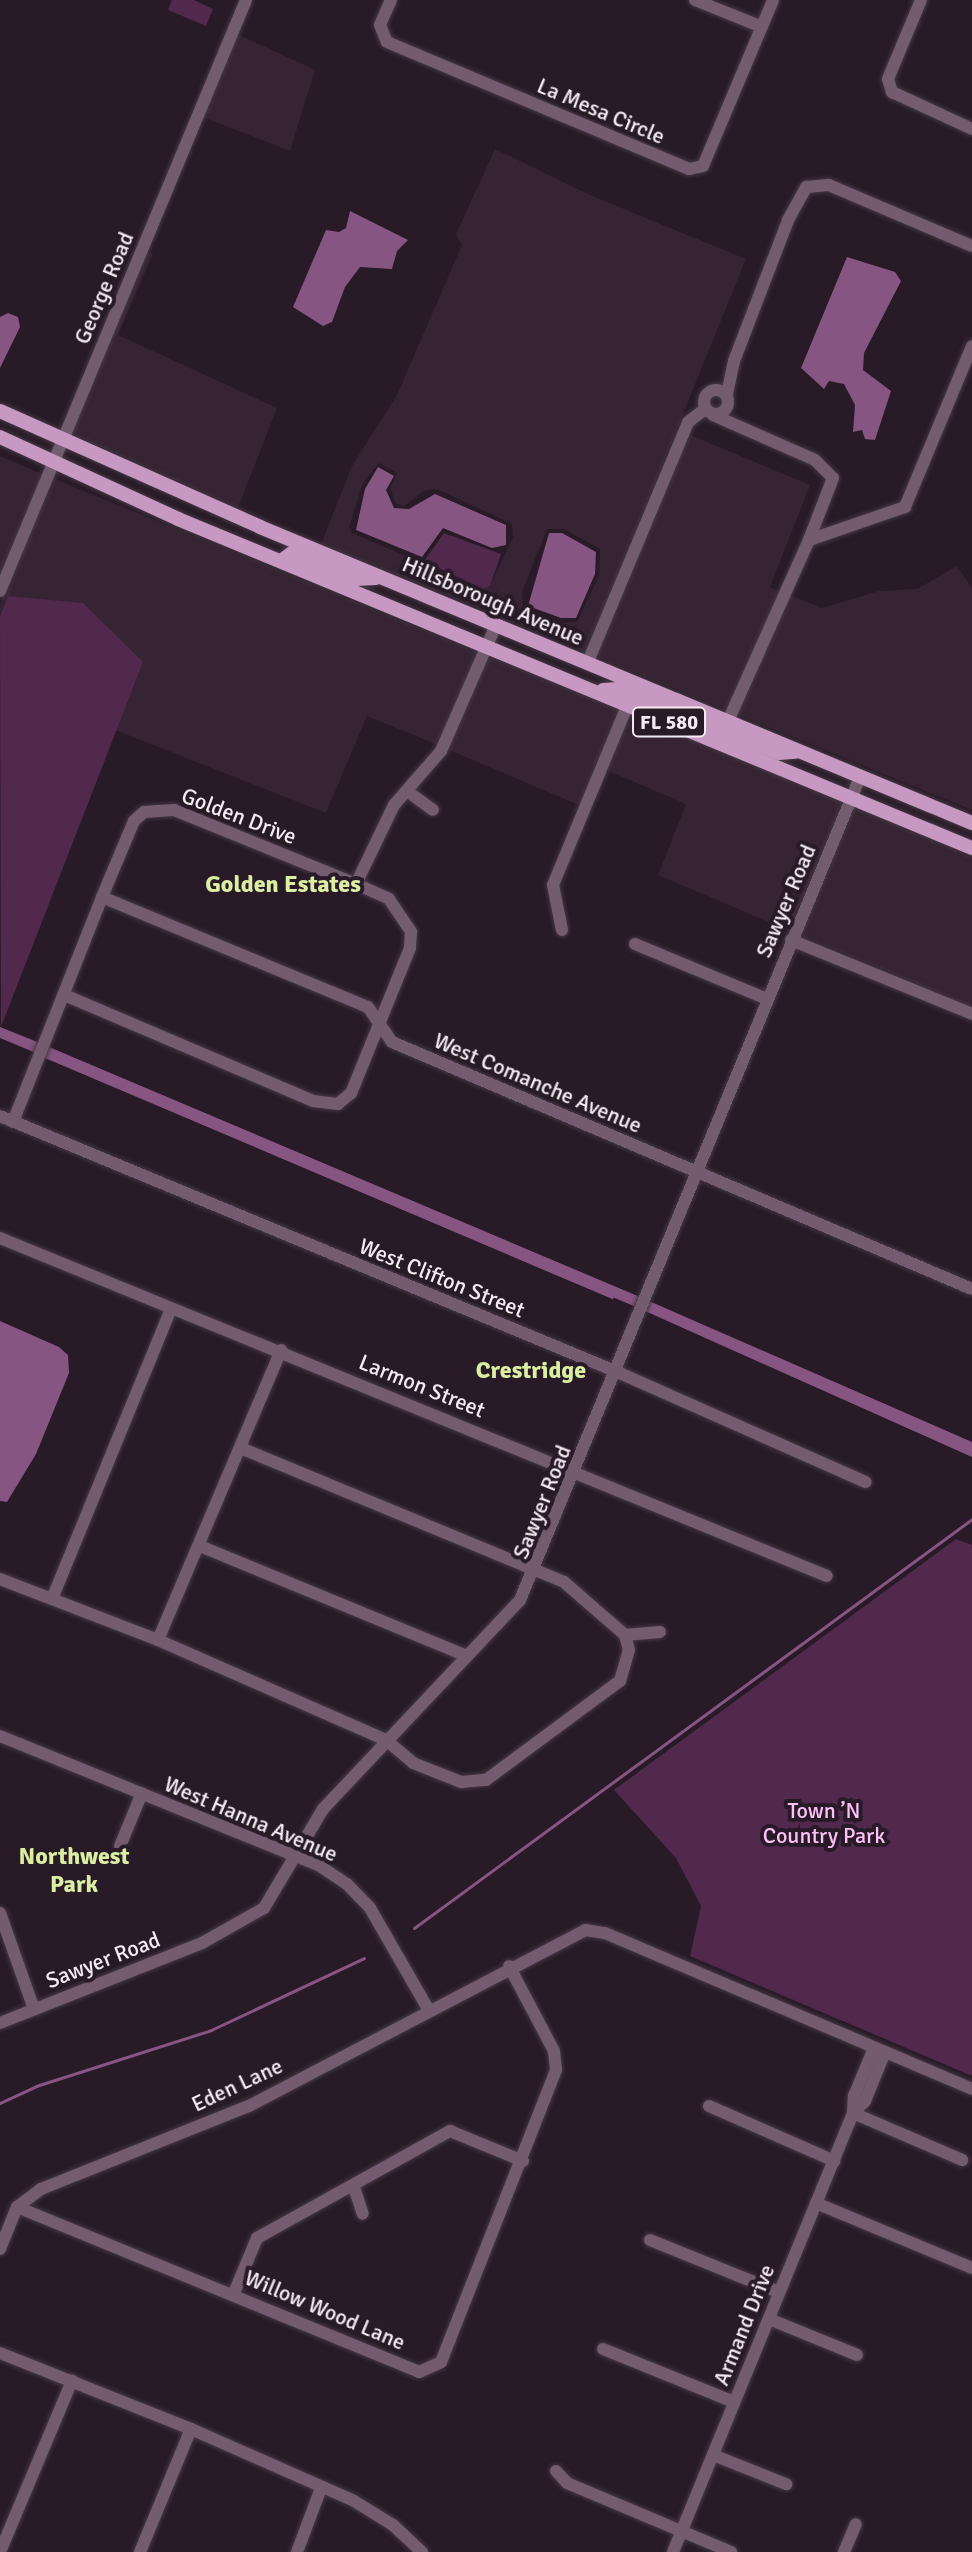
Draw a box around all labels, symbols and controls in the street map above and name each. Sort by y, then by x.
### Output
street label: La Mesa Circle [533,72,669,150]
street label: George Road [69,228,139,348]
street label: Hillsborough Avenue [398,551,588,651]
road number: FL 580 [631,706,707,738]
street label: Golden Drive [178,782,300,850]
street label: Sawyer Road [750,841,822,961]
district label: Golden Estates [205,871,361,899]
street label: West Comanche Avenue [430,1027,646,1139]
street label: West Clifton Street [355,1233,529,1323]
street label: Larmon Street [355,1349,489,1423]
district label: Crestridge [476,1357,586,1385]
street label: Sawyer Road [507,1441,577,1563]
street label: West Hanna Avenue [160,1771,342,1867]
park label: Town ’N Country Park [763,1797,885,1848]
district label: Northwest Park [19,1843,129,1899]
street label: Sawyer Road [42,1926,164,1994]
street label: Eden Lane [187,2053,287,2117]
street label: Armand Drive [708,2261,780,2389]
street label: Willow Wood Lane [241,2264,409,2356]

